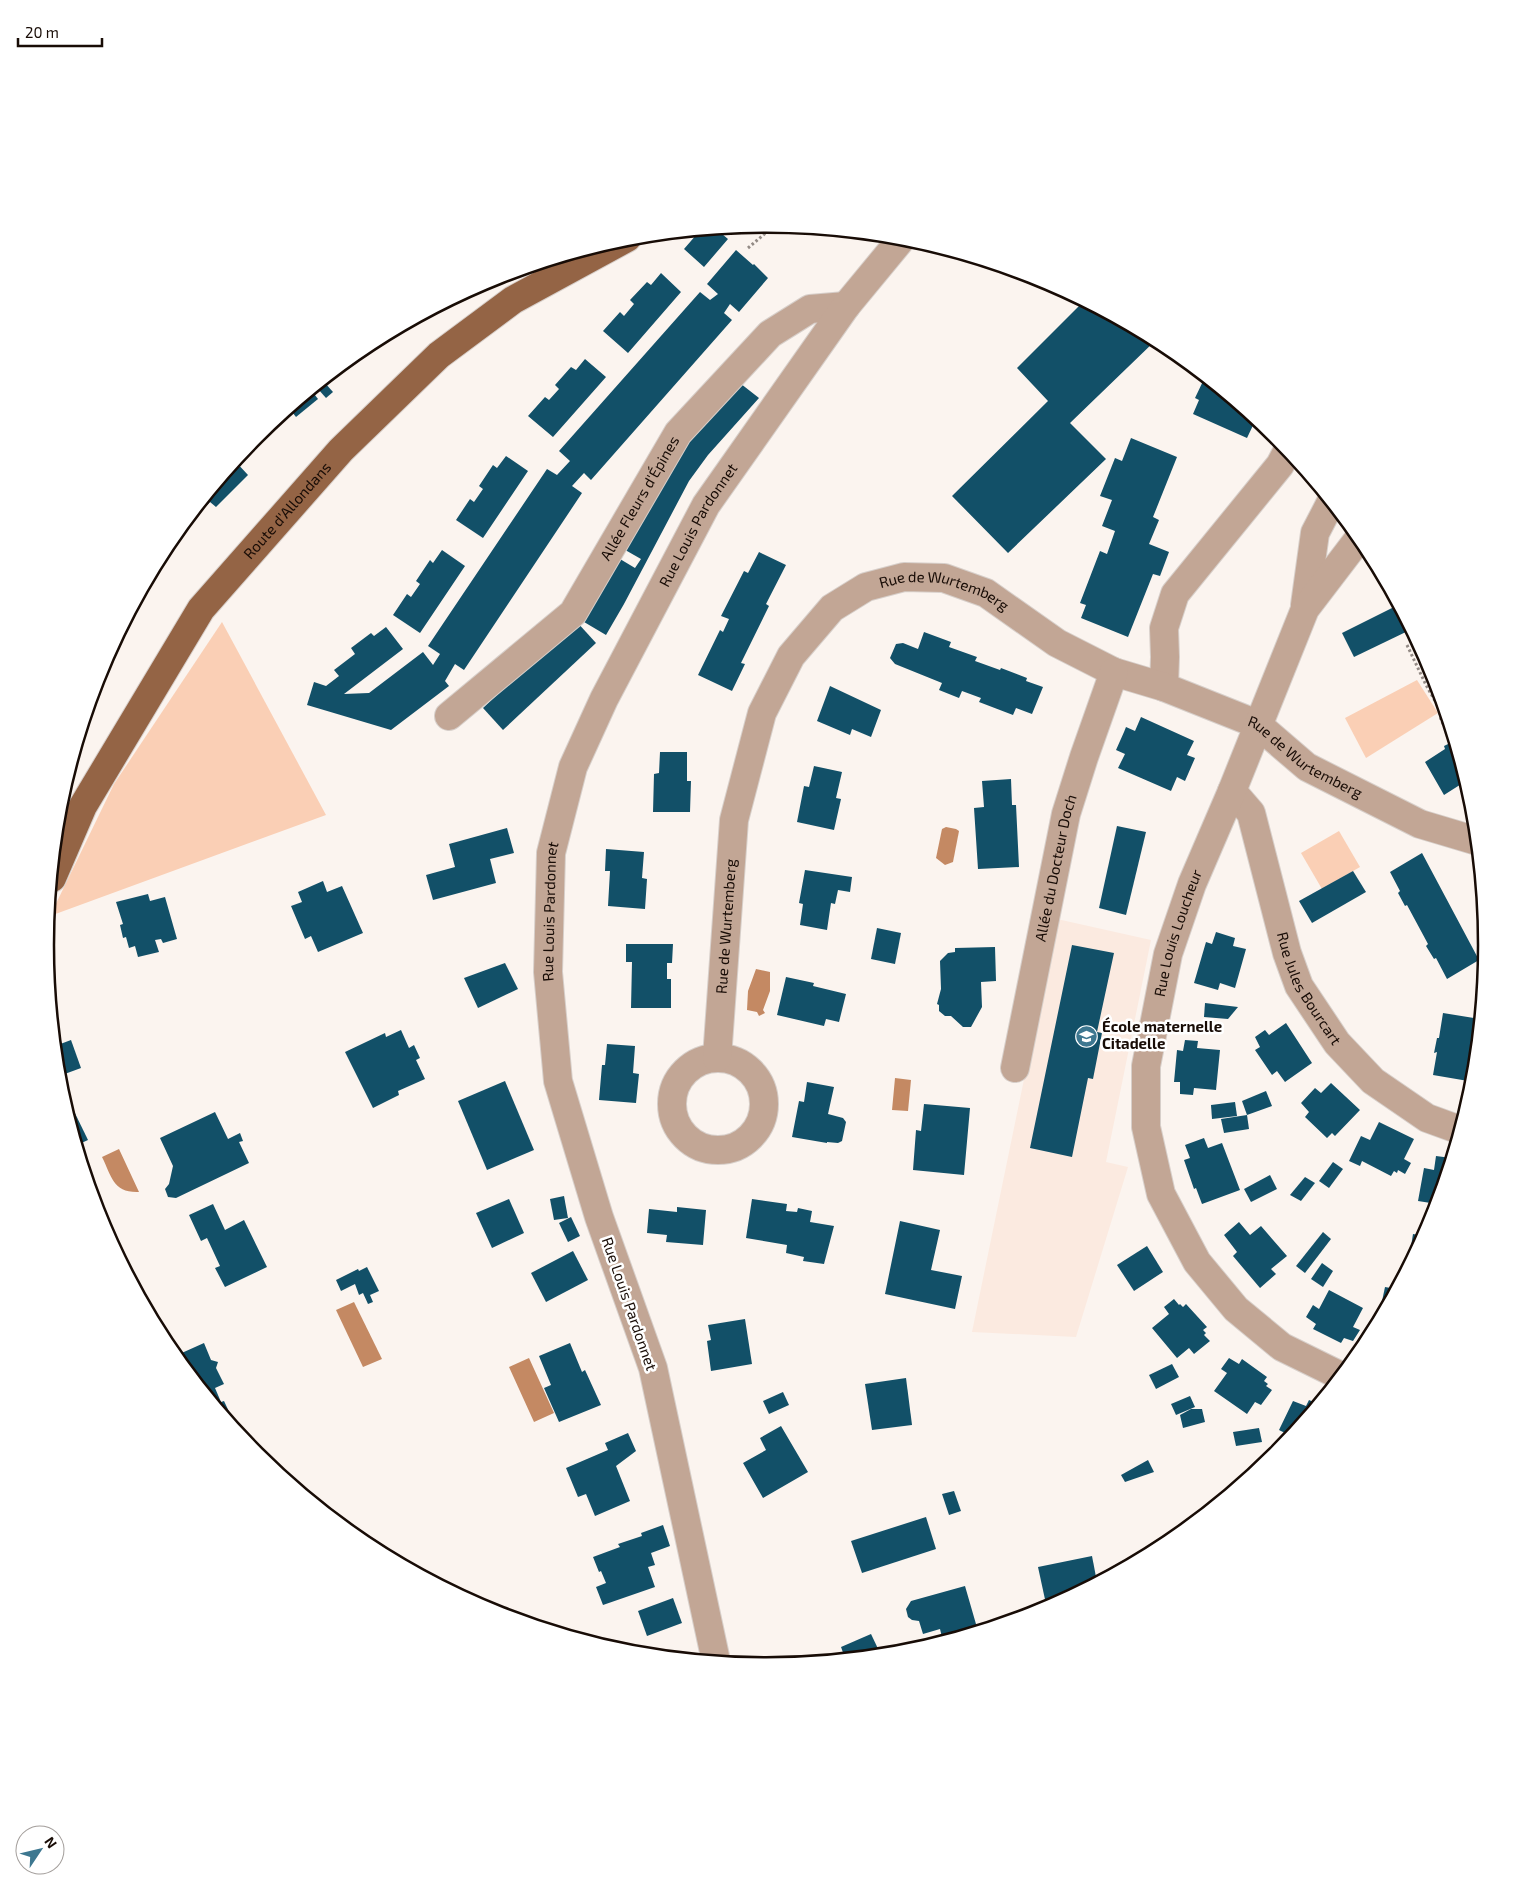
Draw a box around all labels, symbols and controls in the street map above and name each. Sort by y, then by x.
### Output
scale bar [18,15,101,47]
text: 20 m [25,23,59,41]
street label: Allée Fleurs d'Épines [596,432,682,563]
street label: Route d'Allondans [239,458,334,562]
street label: Rue Louis Pardonnet [655,459,741,590]
street label: Rue de Wurtemberg [877,567,1013,615]
street label: Rue de Wurtemberg [1246,711,1366,802]
street label: Allée du Docteur Doch [1031,792,1080,943]
street label: Rue Louis Pardonnet [538,839,562,982]
street label: Rue de Wurtemberg [712,857,739,995]
street label: Rue Louis Loucheur [1150,866,1205,998]
street label: Rue Jules Bourcart [1274,930,1346,1048]
place label: École maternelle Citadelle [1102,1016,1222,1052]
school or university icon: École maternelle Citadelle [1074,1024,1098,1048]
street label: Rue Louis Pardonnet [599,1235,661,1373]
north arrow [15,1825,65,1875]
text: N [41,1833,61,1851]

